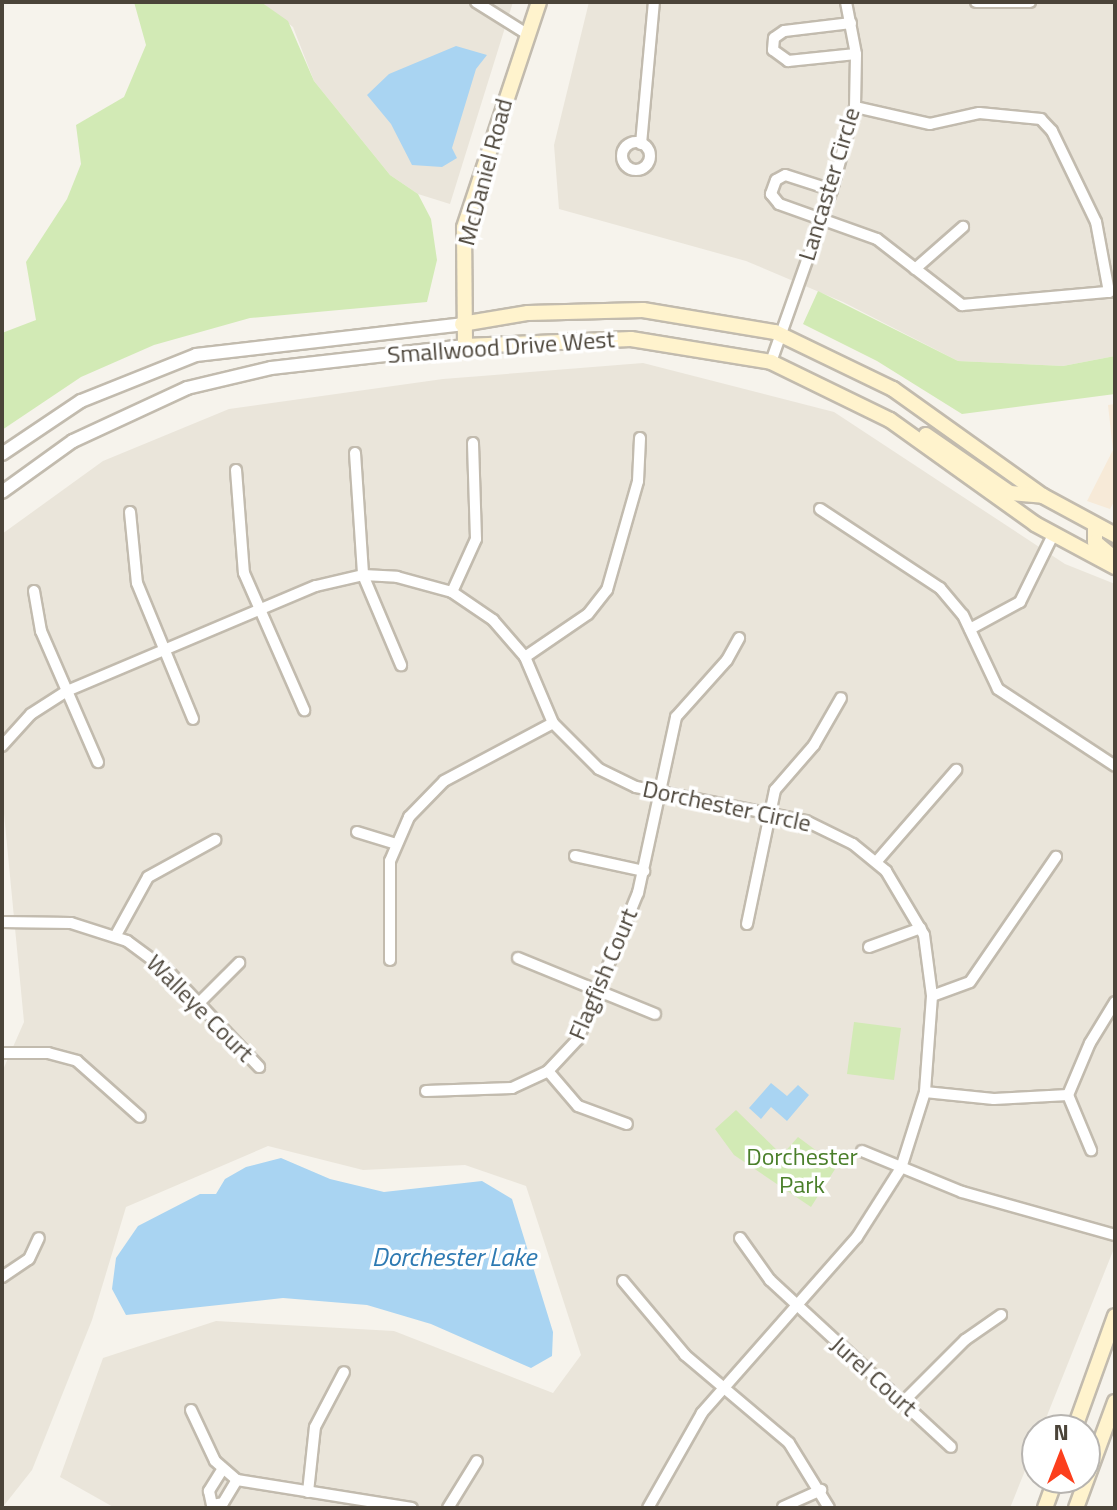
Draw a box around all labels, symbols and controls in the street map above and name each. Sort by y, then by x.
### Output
street label: McDaniel Road [452,95,518,249]
street label: Lancaster Circle [792,104,866,264]
street label: Smallwood Drive West [386,325,616,369]
street label: Dorchester Circle [640,774,814,838]
street label: Flagfish Court [562,904,644,1044]
street label: Walleye Court [140,948,260,1068]
park label: Dorchester Park [746,1143,858,1199]
water label: Dorchester Lake [372,1241,536,1273]
street label: Jurel Court [825,1330,923,1422]
north arrow [1021,1414,1101,1494]
text: N [1053,1415,1069,1449]

